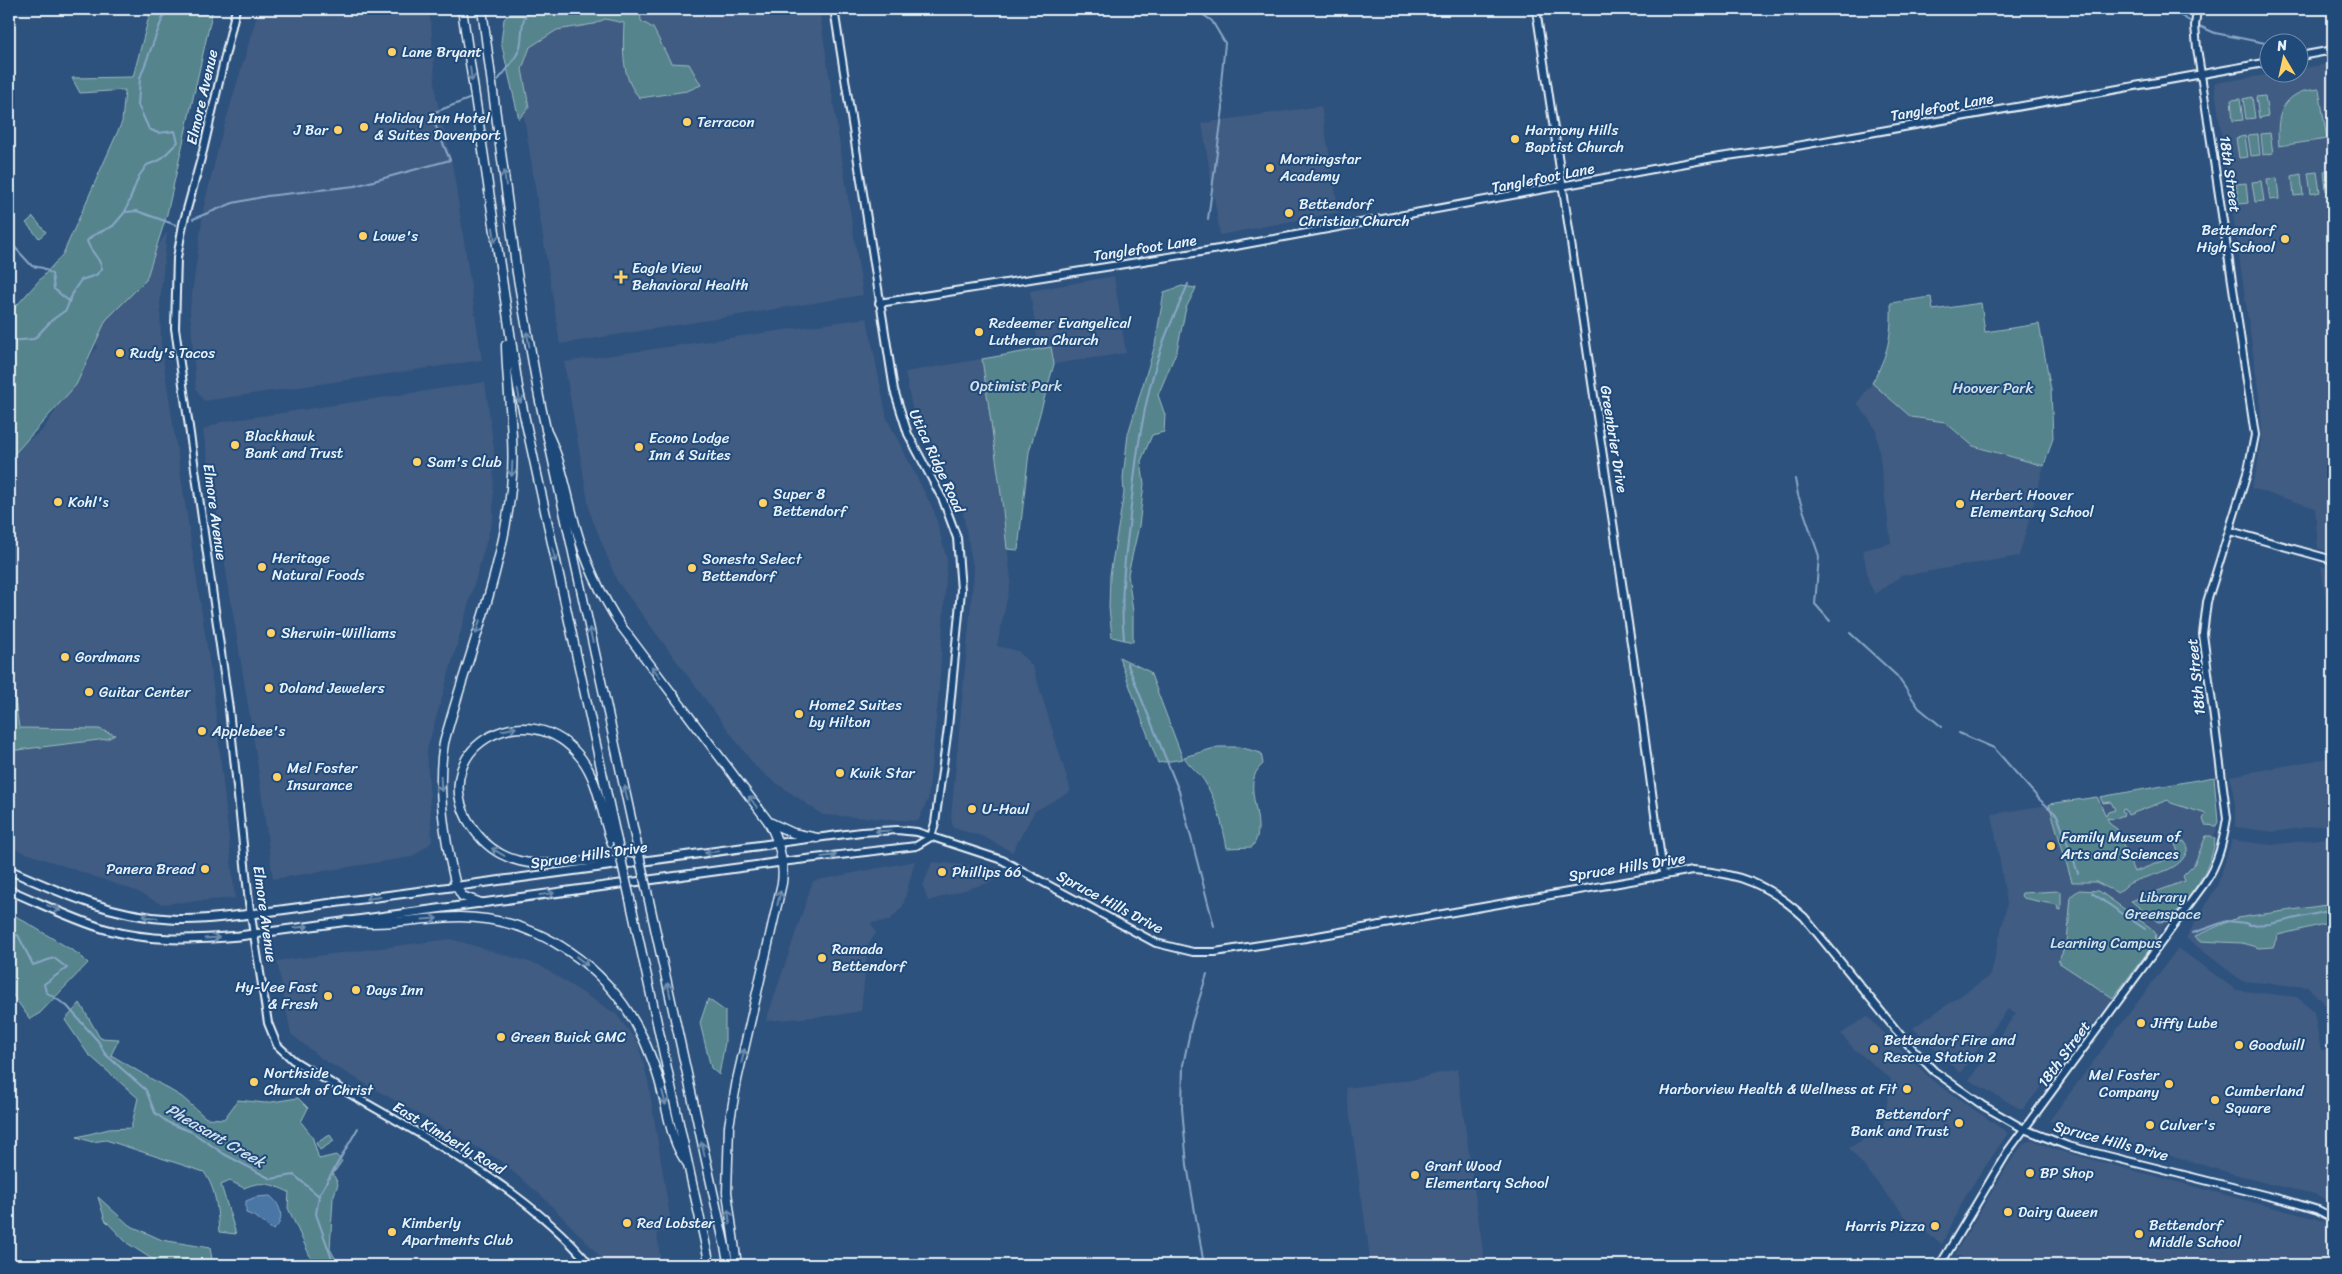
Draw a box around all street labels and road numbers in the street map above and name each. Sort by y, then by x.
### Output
street label: Elmore Avenue [178,46,226,147]
street label: Tanglefoot Lane [1888,85,1996,129]
street label: 18th Street [2212,134,2248,215]
street label: Tanglefoot Lane [1489,155,1597,201]
street label: Tanglefoot Lane [1092,227,1198,269]
street label: Greenbrier Drive [1593,383,1635,495]
street label: Utica Ridge Road [902,405,973,518]
street label: Elmore Avenue [195,462,235,562]
street label: 18th Street [2179,637,2213,717]
street label: Spruce Hills Drive [529,834,649,876]
street label: Spruce Hills Drive [1567,845,1688,889]
street label: Spruce Hills Drive [1052,863,1168,941]
street label: Elmore Avenue [245,864,285,964]
street label: 18th Street [2031,1015,2098,1093]
street label: East Kimberly Road [388,1094,511,1183]
street label: Spruce Hills Drive [2051,1113,2172,1169]

